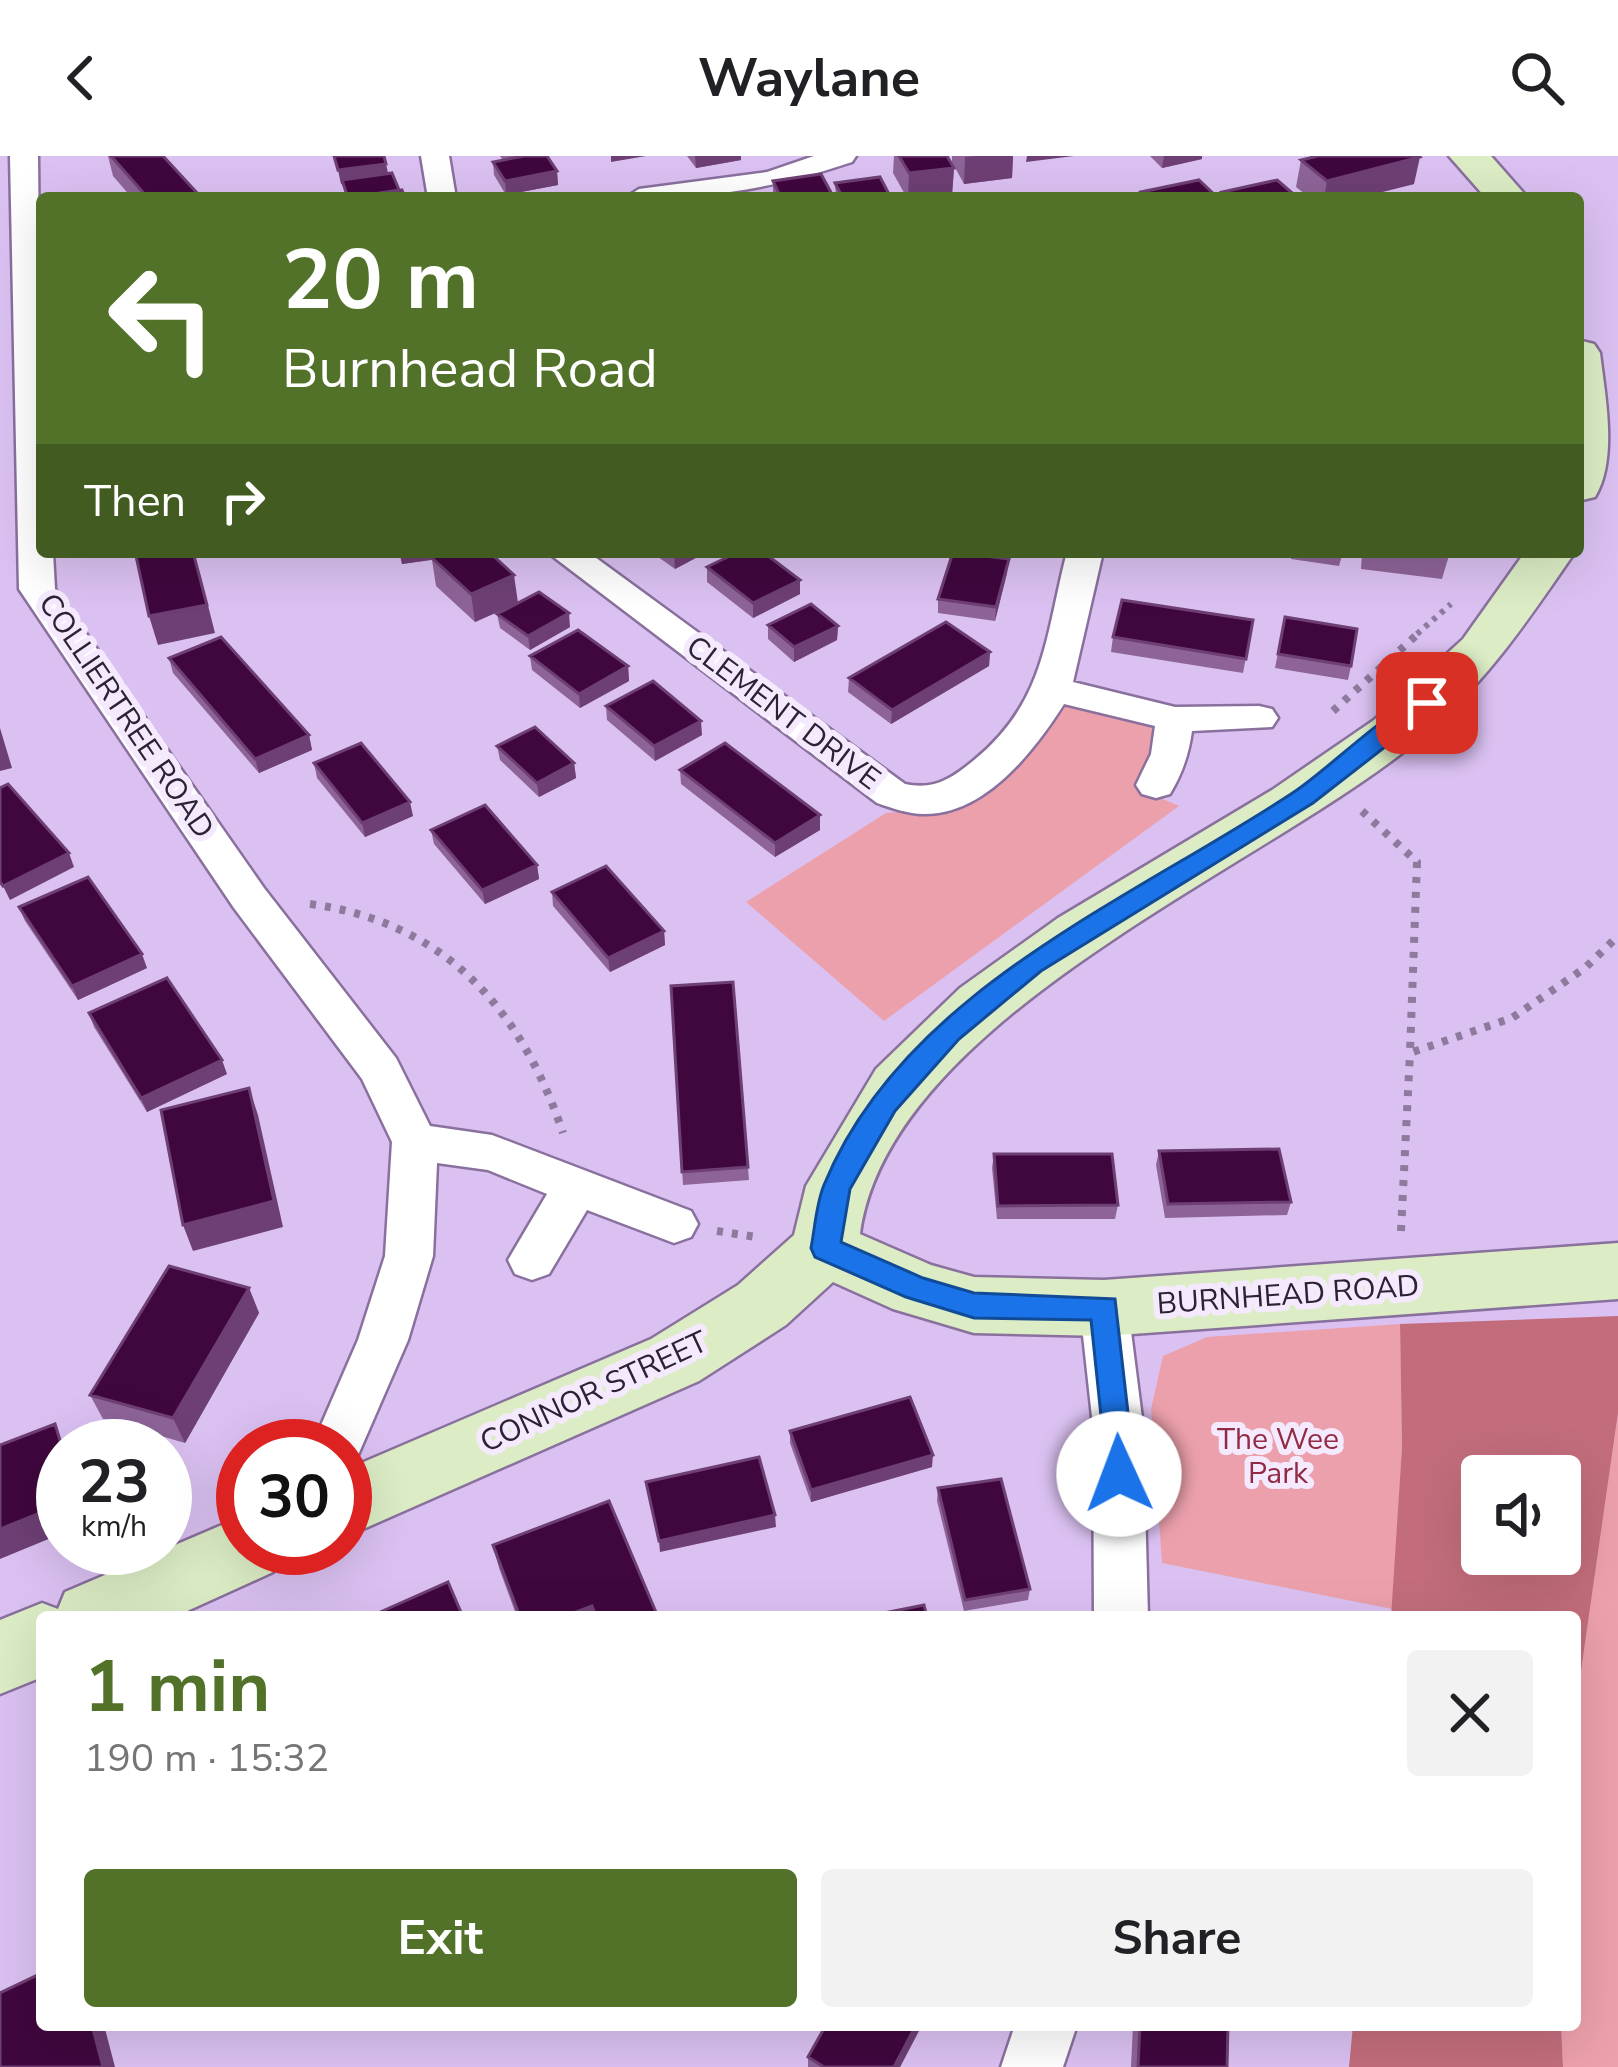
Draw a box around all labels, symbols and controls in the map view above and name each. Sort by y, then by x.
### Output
text: Waylane [698,41,920,115]
icon: back [48,45,114,111]
icon: search [1504,45,1570,111]
text: 20 m [282,223,479,338]
icon: left [84,240,240,396]
text: Burnhead Road [282,332,658,406]
icon: right [210,468,276,534]
text: Then [84,471,186,532]
street label: COLLIERTREE ROAD [29,585,223,847]
street label: CLEMENT DRIVE [678,626,888,800]
pin [1376,652,1478,754]
icon: arrive [1394,670,1460,736]
street label: BURNHEAD ROAD [1155,1265,1421,1325]
street label: CONNOR STREET [474,1321,714,1463]
position arrow [1056,1411,1182,1537]
speed limit sign: 30 [216,1419,372,1575]
park label: The Wee Park [1217,1419,1339,1494]
text: 23 [78,1441,150,1523]
map controls [1461,1455,1581,1575]
button: sound [1461,1455,1581,1575]
text: km/h [81,1506,147,1547]
text: 1 min [84,1638,270,1736]
button: close [1407,1650,1533,1776]
text: 190 m · 15:32 [84,1732,329,1785]
button: Exit [84,1869,797,2007]
button: Share [821,1869,1533,2007]

